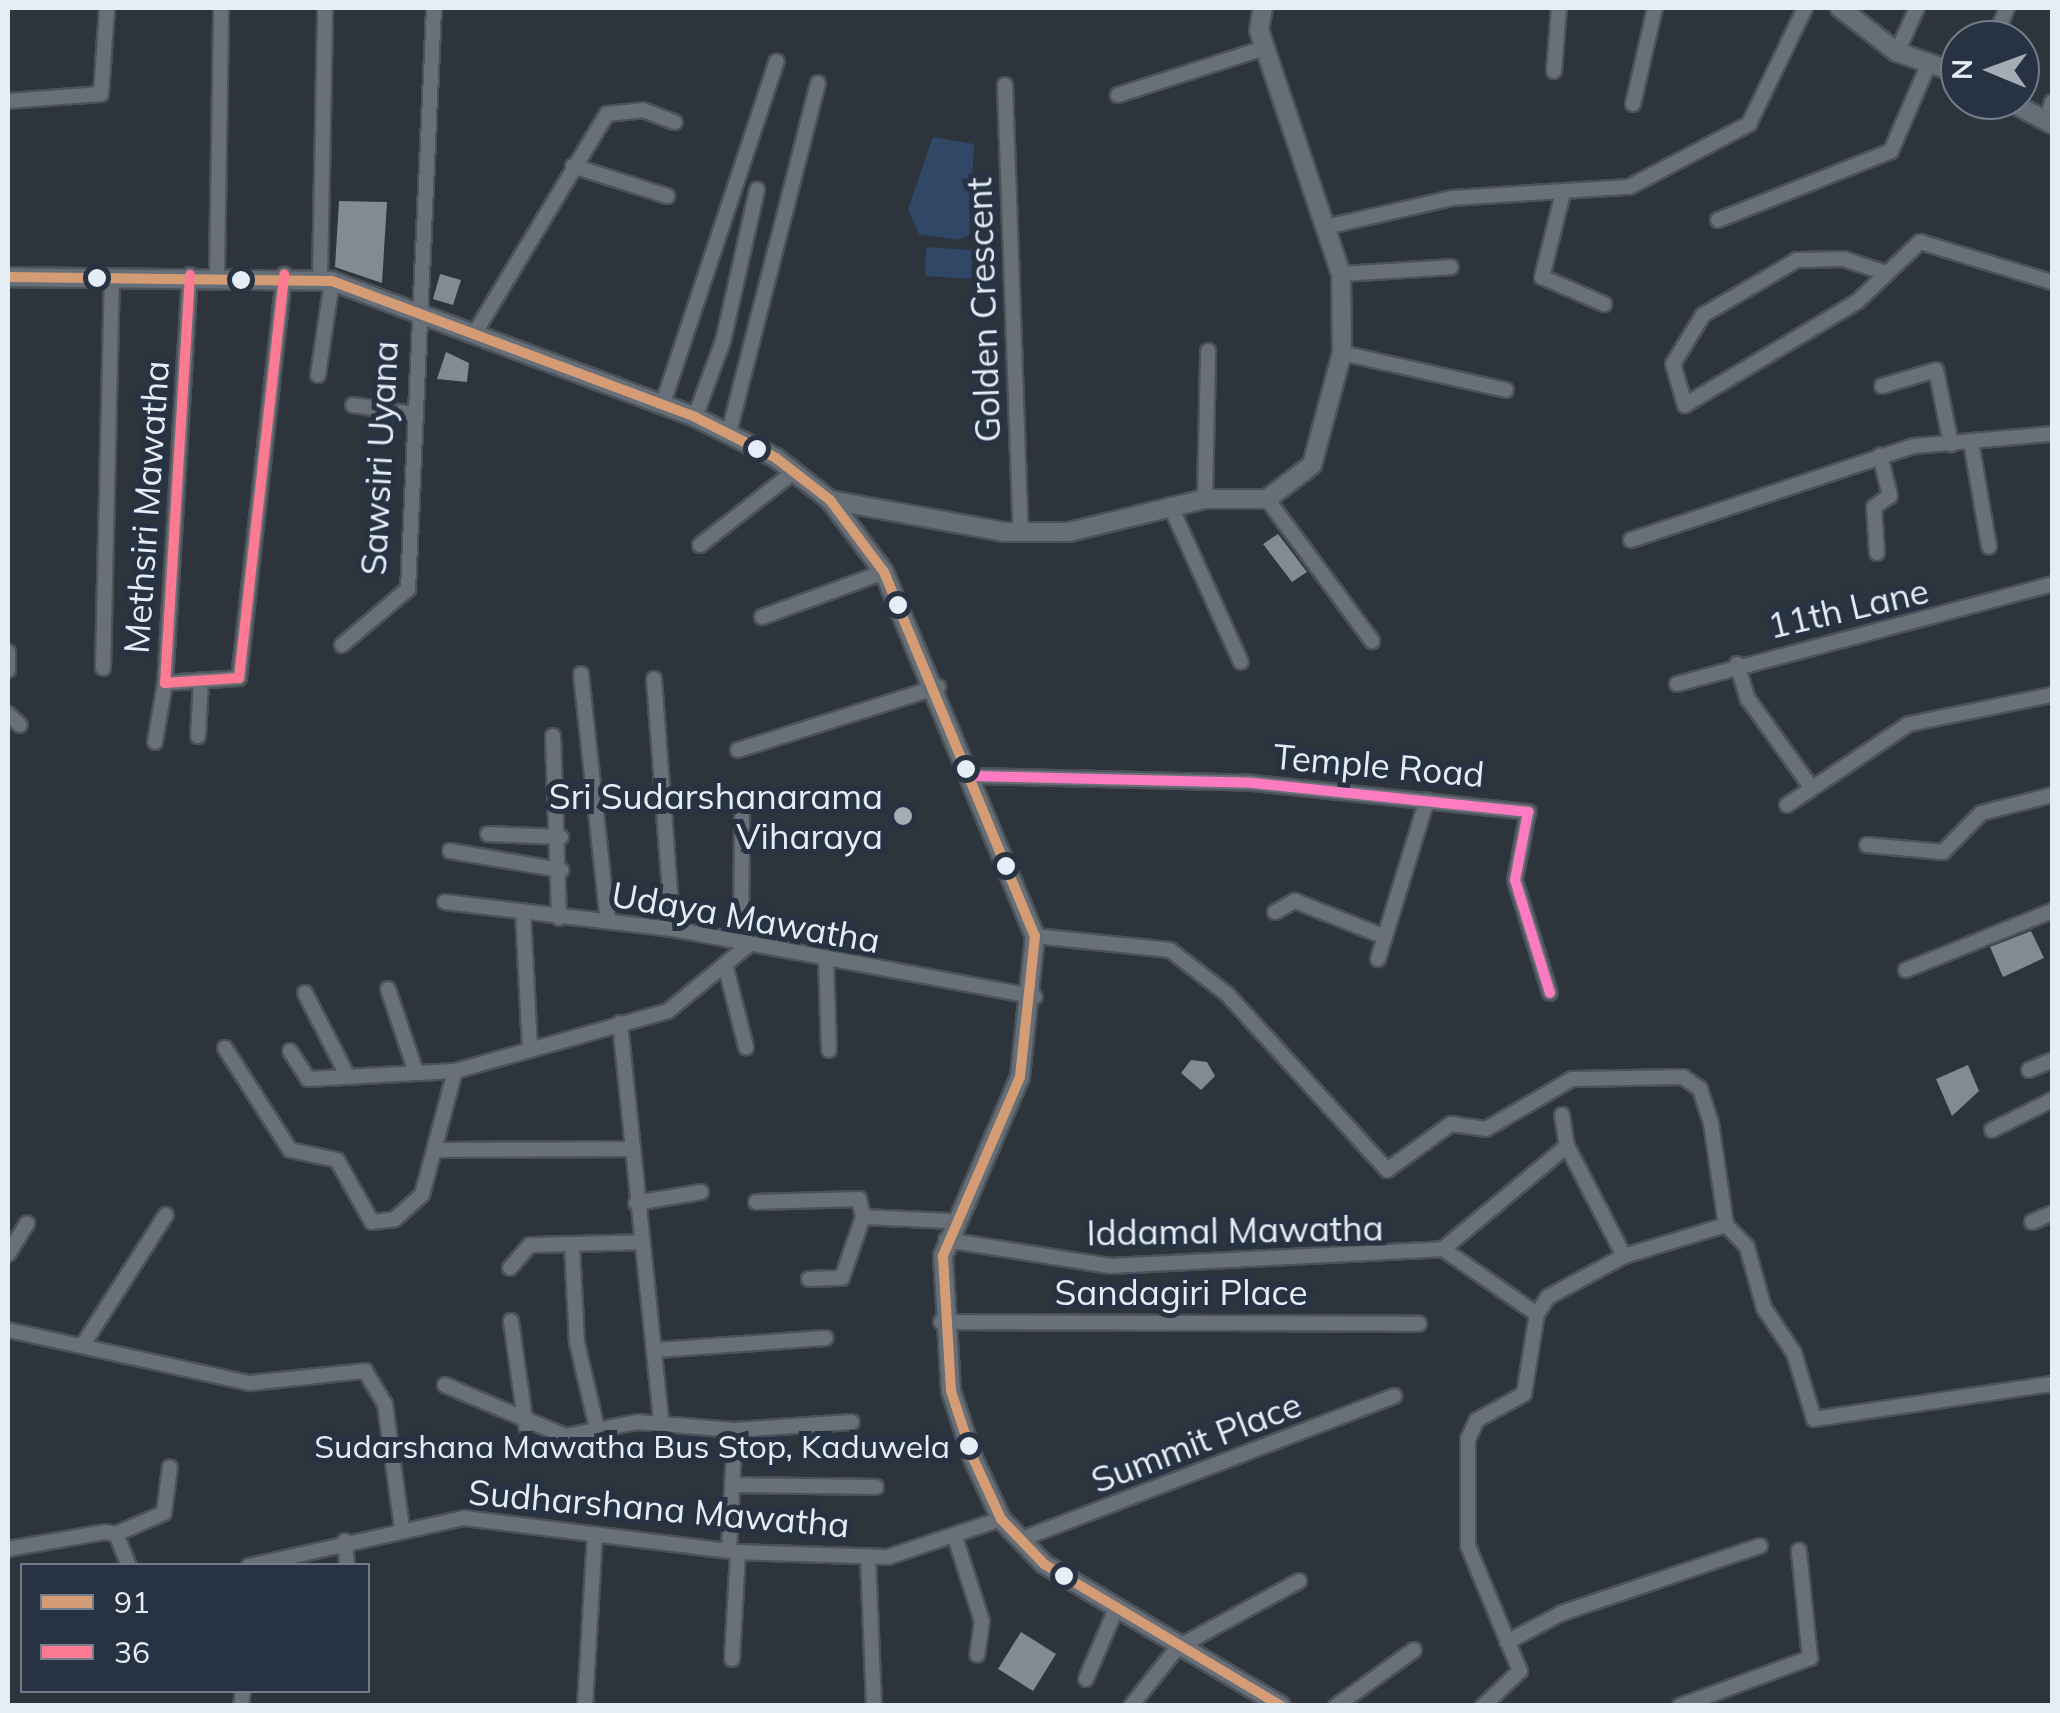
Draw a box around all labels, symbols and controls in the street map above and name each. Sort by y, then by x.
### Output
north arrow [1940,20,2040,120]
text: N [1944,59,1979,80]
street label: Golden Crescent [957,177,1009,443]
unlabelled marker [87,268,107,288]
unlabelled marker [231,270,251,290]
street label: Sawsiri Uyana [352,340,406,576]
street label: Methsiri Mawatha [115,359,177,655]
unlabelled marker [747,439,767,459]
street label: 11th Lane [1764,569,1932,647]
unlabelled marker [888,595,908,615]
street label: Temple Road [1272,735,1486,795]
unlabelled marker [956,759,976,779]
place label: Sri Sudarshanarama Viharaya [549,775,883,857]
marker: Sri Sudarshanarama Viharaya [892,805,914,827]
unlabelled marker [996,856,1016,876]
street label: Udaya Mawatha [609,873,883,961]
street label: Iddamal Mawatha [1086,1206,1384,1254]
street label: Sandagiri Place [1054,1271,1308,1313]
street label: Summit Place [1085,1383,1307,1501]
place label: Sudarshana Mawatha Bus Stop, Kaduwela [314,1427,950,1465]
marker: Sudarshana Mawatha Bus Stop, Kaduwela [959,1436,979,1456]
street label: Sudharshana Mawatha [467,1470,851,1546]
legend [20,1563,370,1693]
unlabelled marker [1054,1566,1074,1586]
text: 91 [114,1583,150,1621]
text: 36 [114,1633,150,1671]

